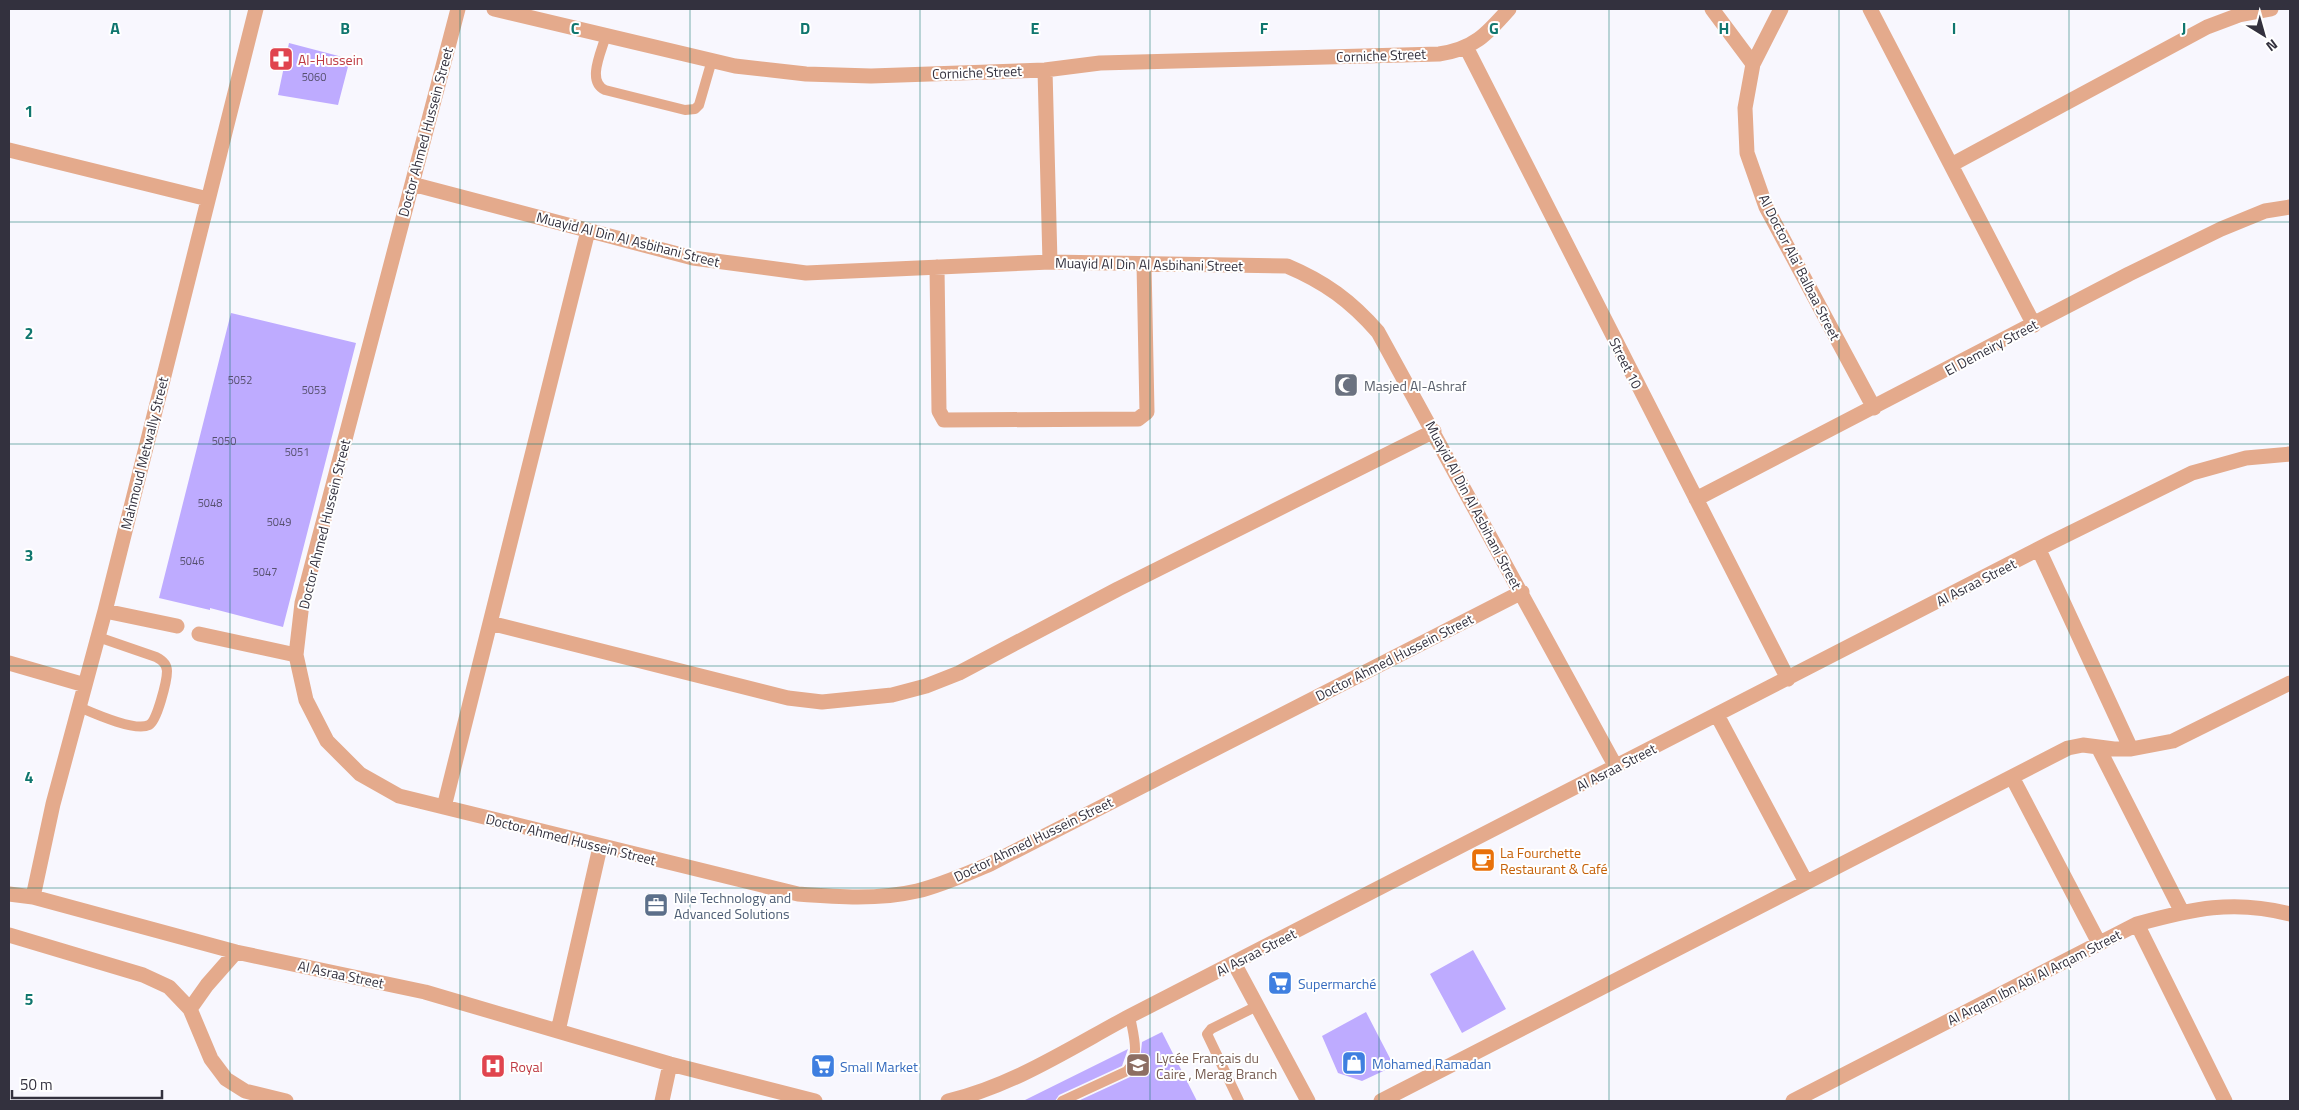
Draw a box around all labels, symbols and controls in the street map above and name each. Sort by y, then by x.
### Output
north arrow [2239,10,2289,60]
text: A [110,16,120,40]
text: B [340,16,350,40]
text: C [571,16,580,40]
text: D [800,16,810,40]
text: E [1031,16,1040,40]
text: F [1260,16,1269,40]
text: G [1489,16,1499,40]
text: H [1719,16,1729,40]
text: I [1952,16,1956,40]
text: J [2182,16,2186,40]
text: N [2262,34,2282,57]
street label: Corniche Street [1336,43,1426,67]
street label: Doctor Ahmed Hussein Street [392,45,458,219]
pharmacy icon: Al-Hussein [268,46,294,72]
place label: Al-Hussein [298,49,363,70]
street label: Corniche Street [932,60,1022,84]
house number: 5060 [302,69,326,85]
text: 1 [25,99,33,123]
street label: Al Doctor Ala' Balbaa Street [1754,190,1846,344]
street label: Muayid Al Din Al Asbihani Street [534,206,722,272]
street label: Muayid Al Din Al Asbihani Street [1055,252,1243,276]
street label: El Demeiry Street [1941,314,2041,380]
text: 2 [25,321,33,345]
street label: Street 10 [1604,334,1648,392]
house number: 5052 [228,372,252,388]
mosque icon: Masjed Al-Ashraf [1333,372,1359,398]
street label: Mahmoud Metwally Street [115,374,173,532]
place label: Masjed Al-Ashraf [1364,375,1467,396]
house number: 5053 [302,382,326,398]
street label: Muayid Al Din Al Asbihani Street [1421,417,1527,593]
house number: 5050 [212,433,236,449]
street label: Doctor Ahmed Hussein Street [293,437,355,611]
house number: 5051 [285,444,309,460]
house number: 5048 [198,495,222,511]
house number: 5049 [267,514,291,530]
text: 3 [25,543,33,567]
house number: 5046 [180,553,204,569]
street label: Al Asraa Street [1932,553,2020,611]
house number: 5047 [253,564,277,580]
street label: Doctor Ahmed Hussein Street [1311,608,1477,706]
street label: Al Asraa Street [1572,738,1660,796]
text: 4 [25,765,34,789]
street label: Doctor Ahmed Hussein Street [950,791,1116,887]
street label: Doctor Ahmed Hussein Street [484,808,658,870]
place label: La Fourchette Restaurant & Café [1500,842,1608,879]
cafe icon: La Fourchette Restaurant & Café [1470,847,1496,873]
place label: Nile Technology and Advanced Solutions [674,887,791,924]
office icon: Nile Technology and Advanced Solutions [643,892,669,918]
street label: Al Asraa Street [1212,923,1300,981]
street label: Al Arqam Ibn Abi Al Arqam Street [1943,924,2125,1030]
street label: Al Asraa Street [296,955,386,993]
supermarket icon: Supermarché [1267,970,1293,996]
place label: Supermarché [1298,973,1376,994]
text: 5 [25,987,34,1011]
place label: Lycée Français du Caire , Merag Branch [1156,1047,1277,1084]
shop icon: Mohamed Ramadan [1341,1050,1367,1076]
school or university icon: Lycée Français du Caire , Merag Branch [1125,1052,1151,1078]
hospital icon: Royal [480,1053,506,1079]
supermarket icon: Small Market [810,1053,836,1079]
place label: Mohamed Ramadan [1372,1053,1491,1074]
place label: Royal [510,1056,543,1077]
place label: Small Market [840,1056,918,1077]
scale bar [12,1068,162,1100]
text: 50 m [20,1073,53,1096]

